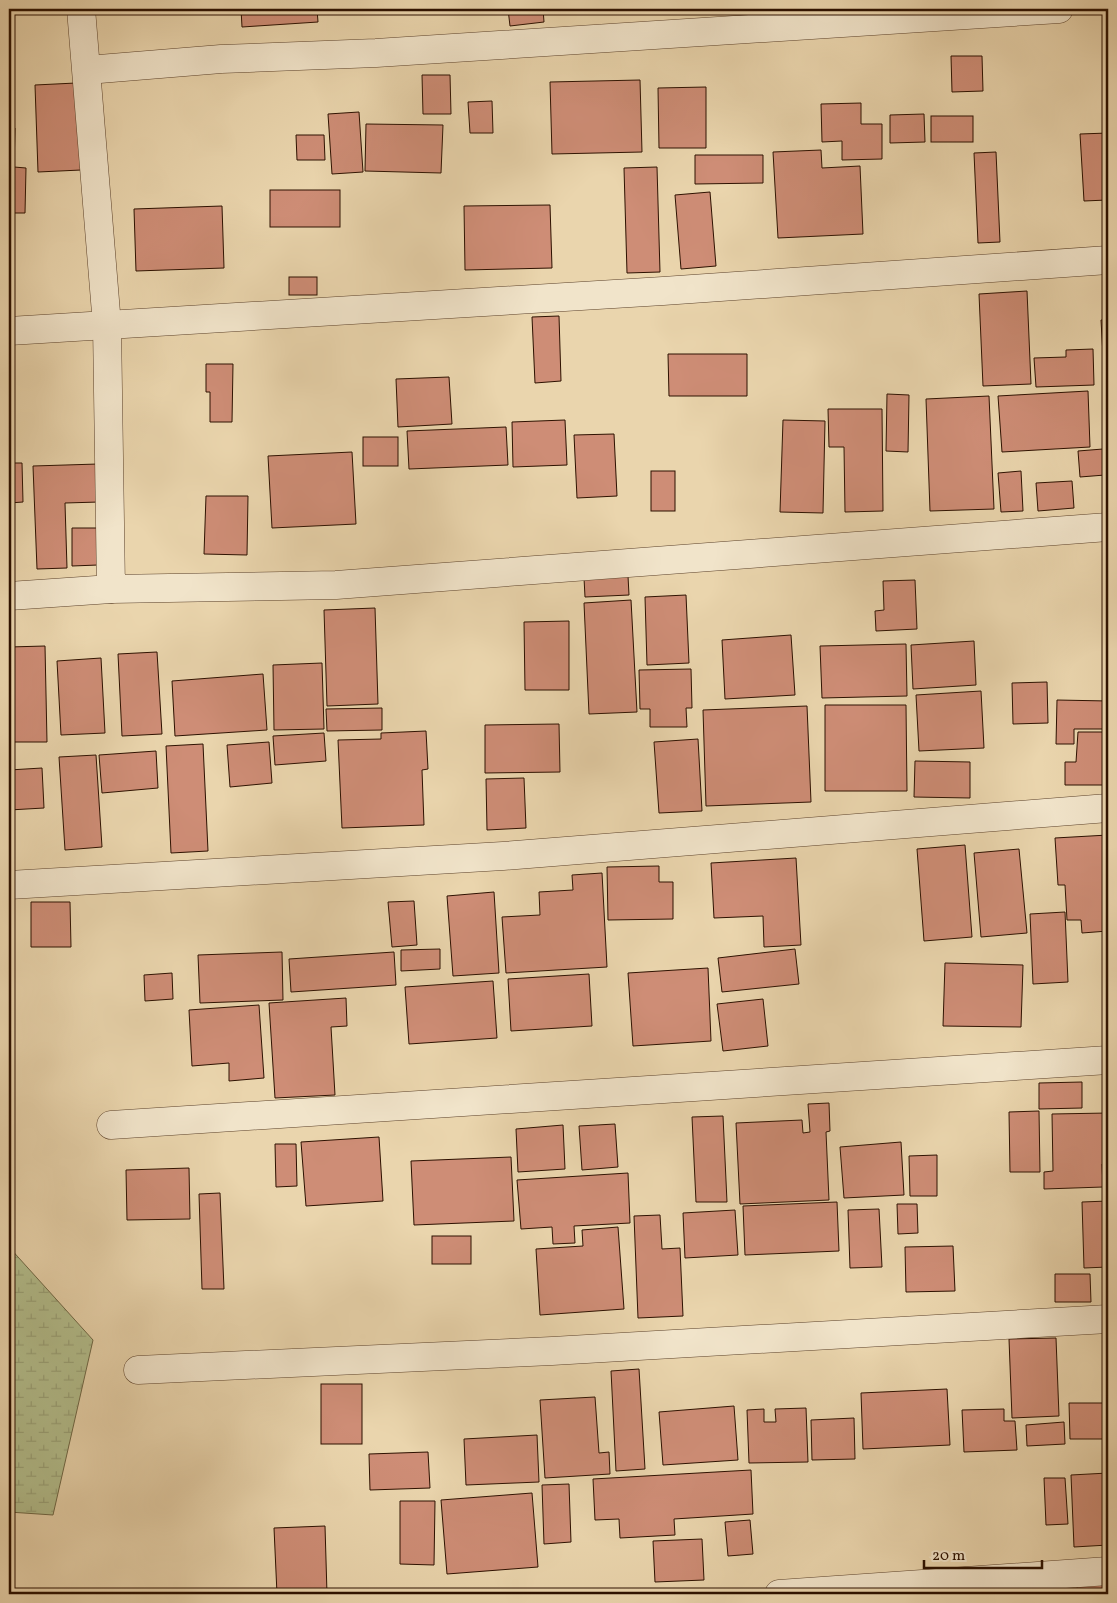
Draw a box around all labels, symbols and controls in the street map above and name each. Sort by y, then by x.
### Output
scale bar [924,1538,1042,1570]
text: 20 m [932,1546,965,1567]

